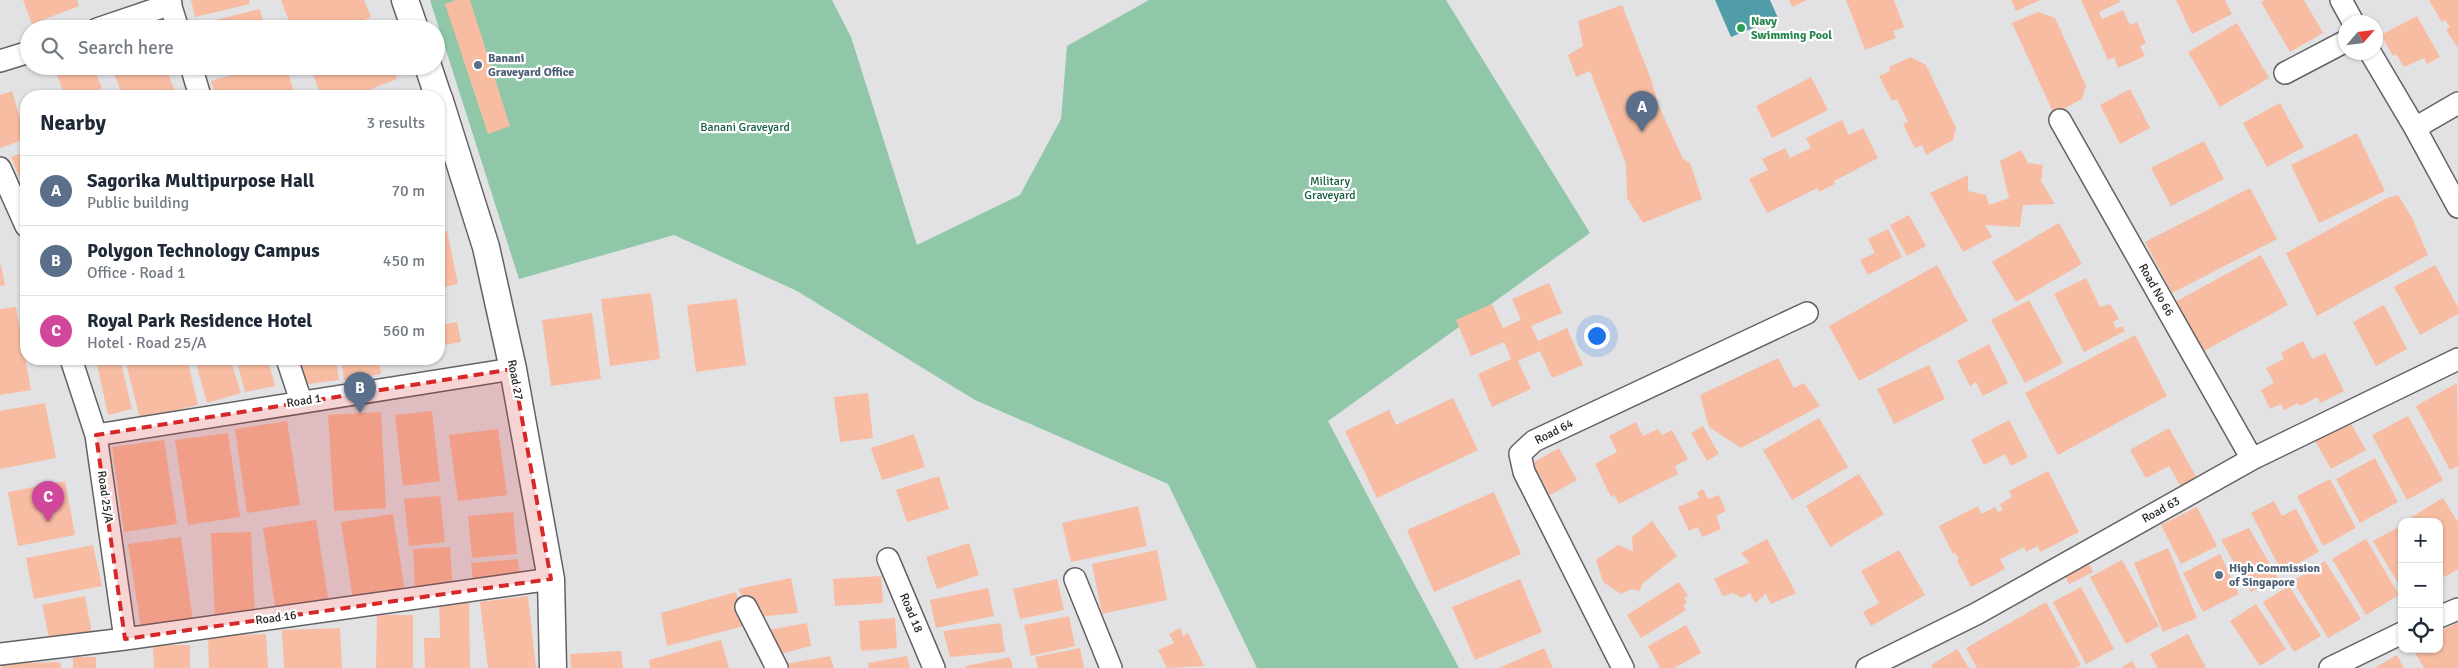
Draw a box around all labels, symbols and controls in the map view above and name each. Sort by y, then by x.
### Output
place label: Navy Swimming Pool [1751,14,1832,43]
north arrow [2338,15,2383,60]
search box [20,20,445,75]
marker: Navy Swimming Pool [1735,22,1747,34]
icon: search [38,34,66,62]
text: Search here [78,36,174,60]
place label: Banani Graveyard Office [488,51,574,80]
marker: Banani Graveyard Office [472,59,484,71]
pin: A [1626,91,1658,132]
text: Nearby [40,110,106,136]
text: 3 results [366,113,425,133]
park label: Banani Graveyard [700,120,790,135]
text: Sagorika Multipurpose Hall [87,169,314,193]
park label: Military Graveyard [1304,174,1356,203]
text: A [51,181,61,201]
text: 70 m [391,181,425,201]
text: Public building [87,193,189,213]
text: Polygon Technology Campus [87,239,320,263]
text: B [51,251,61,271]
text: 450 m [383,251,425,271]
street label: Road No 66 [2135,261,2177,319]
text: Office · Road 1 [87,263,186,283]
text: Royal Park Residence Hotel [87,309,312,333]
text: C [51,321,61,341]
text: 560 m [383,321,425,341]
your location [1584,323,1610,349]
text: Hotel · Road 25/A [87,333,206,353]
street label: Road 27 [504,358,526,402]
pin: B [344,372,376,413]
street label: Road 1 [286,391,322,411]
street label: Road 64 [1532,416,1576,448]
street label: Road 25/A [94,470,116,525]
pin: C [32,481,64,522]
street label: Road 63 [2139,493,2183,527]
map controls [2398,518,2443,653]
button: + [2398,518,2443,563]
place label: High Commission of Singapore [2229,561,2320,590]
button: − [2398,563,2443,608]
marker: High Commission of Singapore [2213,569,2225,581]
street label: Road 18 [896,591,926,635]
street label: Road 16 [255,608,297,628]
button: locate [2398,608,2443,653]

